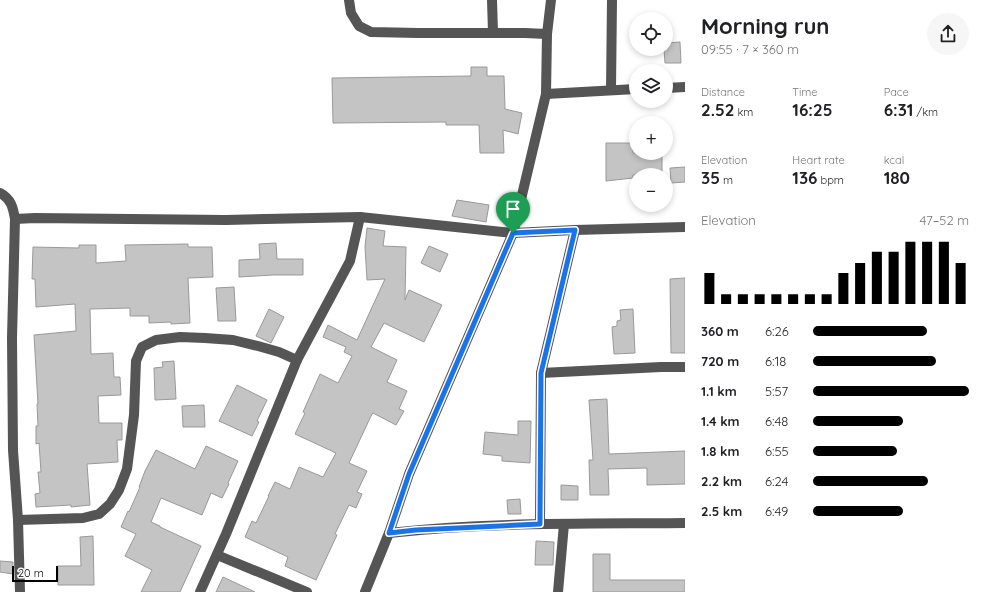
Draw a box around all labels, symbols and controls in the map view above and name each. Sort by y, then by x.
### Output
map controls [629,12,673,212]
button: locate [629,12,673,56]
text: Morning run [701,12,829,40]
button: share [927,13,969,55]
text: 09:55 · 7 × 360 m [701,41,799,57]
button: layers [629,64,673,108]
text: Distance [701,85,745,99]
text: Time [792,85,818,99]
text: Pace [884,85,909,99]
text: 2.52 [701,99,734,120]
text: 16:25 [792,99,832,120]
text: 6:31 [884,99,913,120]
text: km [734,105,753,119]
text: /km [913,105,938,119]
button: + [629,116,673,160]
text: Elevation [701,153,747,167]
text: Heart rate [792,153,845,167]
text: kcal [884,153,904,167]
text: 35 [701,167,720,188]
text: 136 [792,167,817,188]
text: 180 [884,167,910,188]
button: − [629,168,673,212]
text: m [720,173,733,187]
text: bpm [817,173,844,187]
pin [496,192,530,233]
icon: arrive [502,198,524,220]
text: Elevation [701,212,756,228]
text: 47–52 m [920,212,969,228]
text: 360 m [701,323,739,339]
text: 6:26 [765,323,789,339]
text: 720 m [701,353,739,369]
text: 6:18 [765,353,786,369]
text: 1.1 km [701,383,737,399]
text: 5:57 [765,383,788,399]
text: 1.4 km [701,413,740,429]
text: 6:48 [765,413,788,429]
text: 1.8 km [701,443,739,459]
text: 6:55 [765,443,789,459]
text: 2.2 km [701,473,742,489]
text: 6:24 [765,473,788,489]
text: 2.5 km [701,503,742,519]
text: 6:49 [765,503,788,519]
scale bar [12,564,58,583]
text: 20 m [18,566,44,580]

